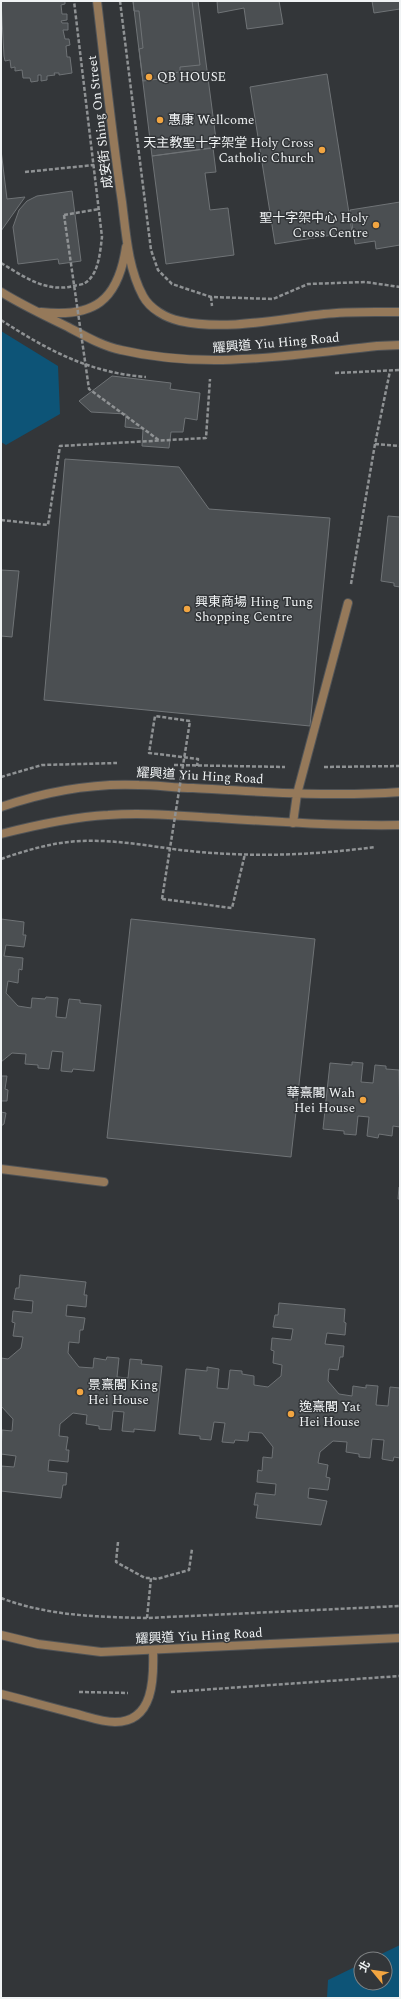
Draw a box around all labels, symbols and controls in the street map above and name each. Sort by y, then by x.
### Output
street label: 成安街 Shing On Street [82,54,118,190]
place label: QB HOUSE [157,67,226,87]
marker: QB HOUSE [144,72,154,82]
place label: 惠康 Wellcome [168,110,254,130]
marker: 惠康 Wellcome [155,115,165,125]
place label: 天主教聖十字架堂 Holy Cross Catholic Church [143,133,314,168]
marker: 天主教聖十字架堂 Holy Cross Catholic Church [317,145,327,155]
place label: 聖十字架中心 Holy Cross Centre [259,208,369,243]
marker: 聖十字架中心 Holy Cross Centre [371,220,381,230]
street label: 耀興道 Yiu Hing Road [212,327,340,359]
place label: 興東商場 Hing Tung Shopping Centre [195,592,313,627]
marker: 興東商場 Hing Tung Shopping Centre [182,604,192,614]
street label: 耀興道 Yiu Hing Road [136,763,264,789]
place label: 華熹閣 Wah Hei House [286,1083,355,1118]
marker: 華熹閣 Wah Hei House [358,1095,368,1105]
place label: 景熹閣 King Hei House [88,1375,158,1410]
marker: 景熹閣 King Hei House [75,1387,85,1397]
place label: 逸熹閣 Yat Hei House [299,1397,361,1432]
marker: 逸熹閣 Yat Hei House [286,1409,296,1419]
street label: 耀興道 Yiu Hing Road [135,1623,263,1649]
north arrow [353,1951,393,1991]
text: 北 [355,1957,375,1975]

